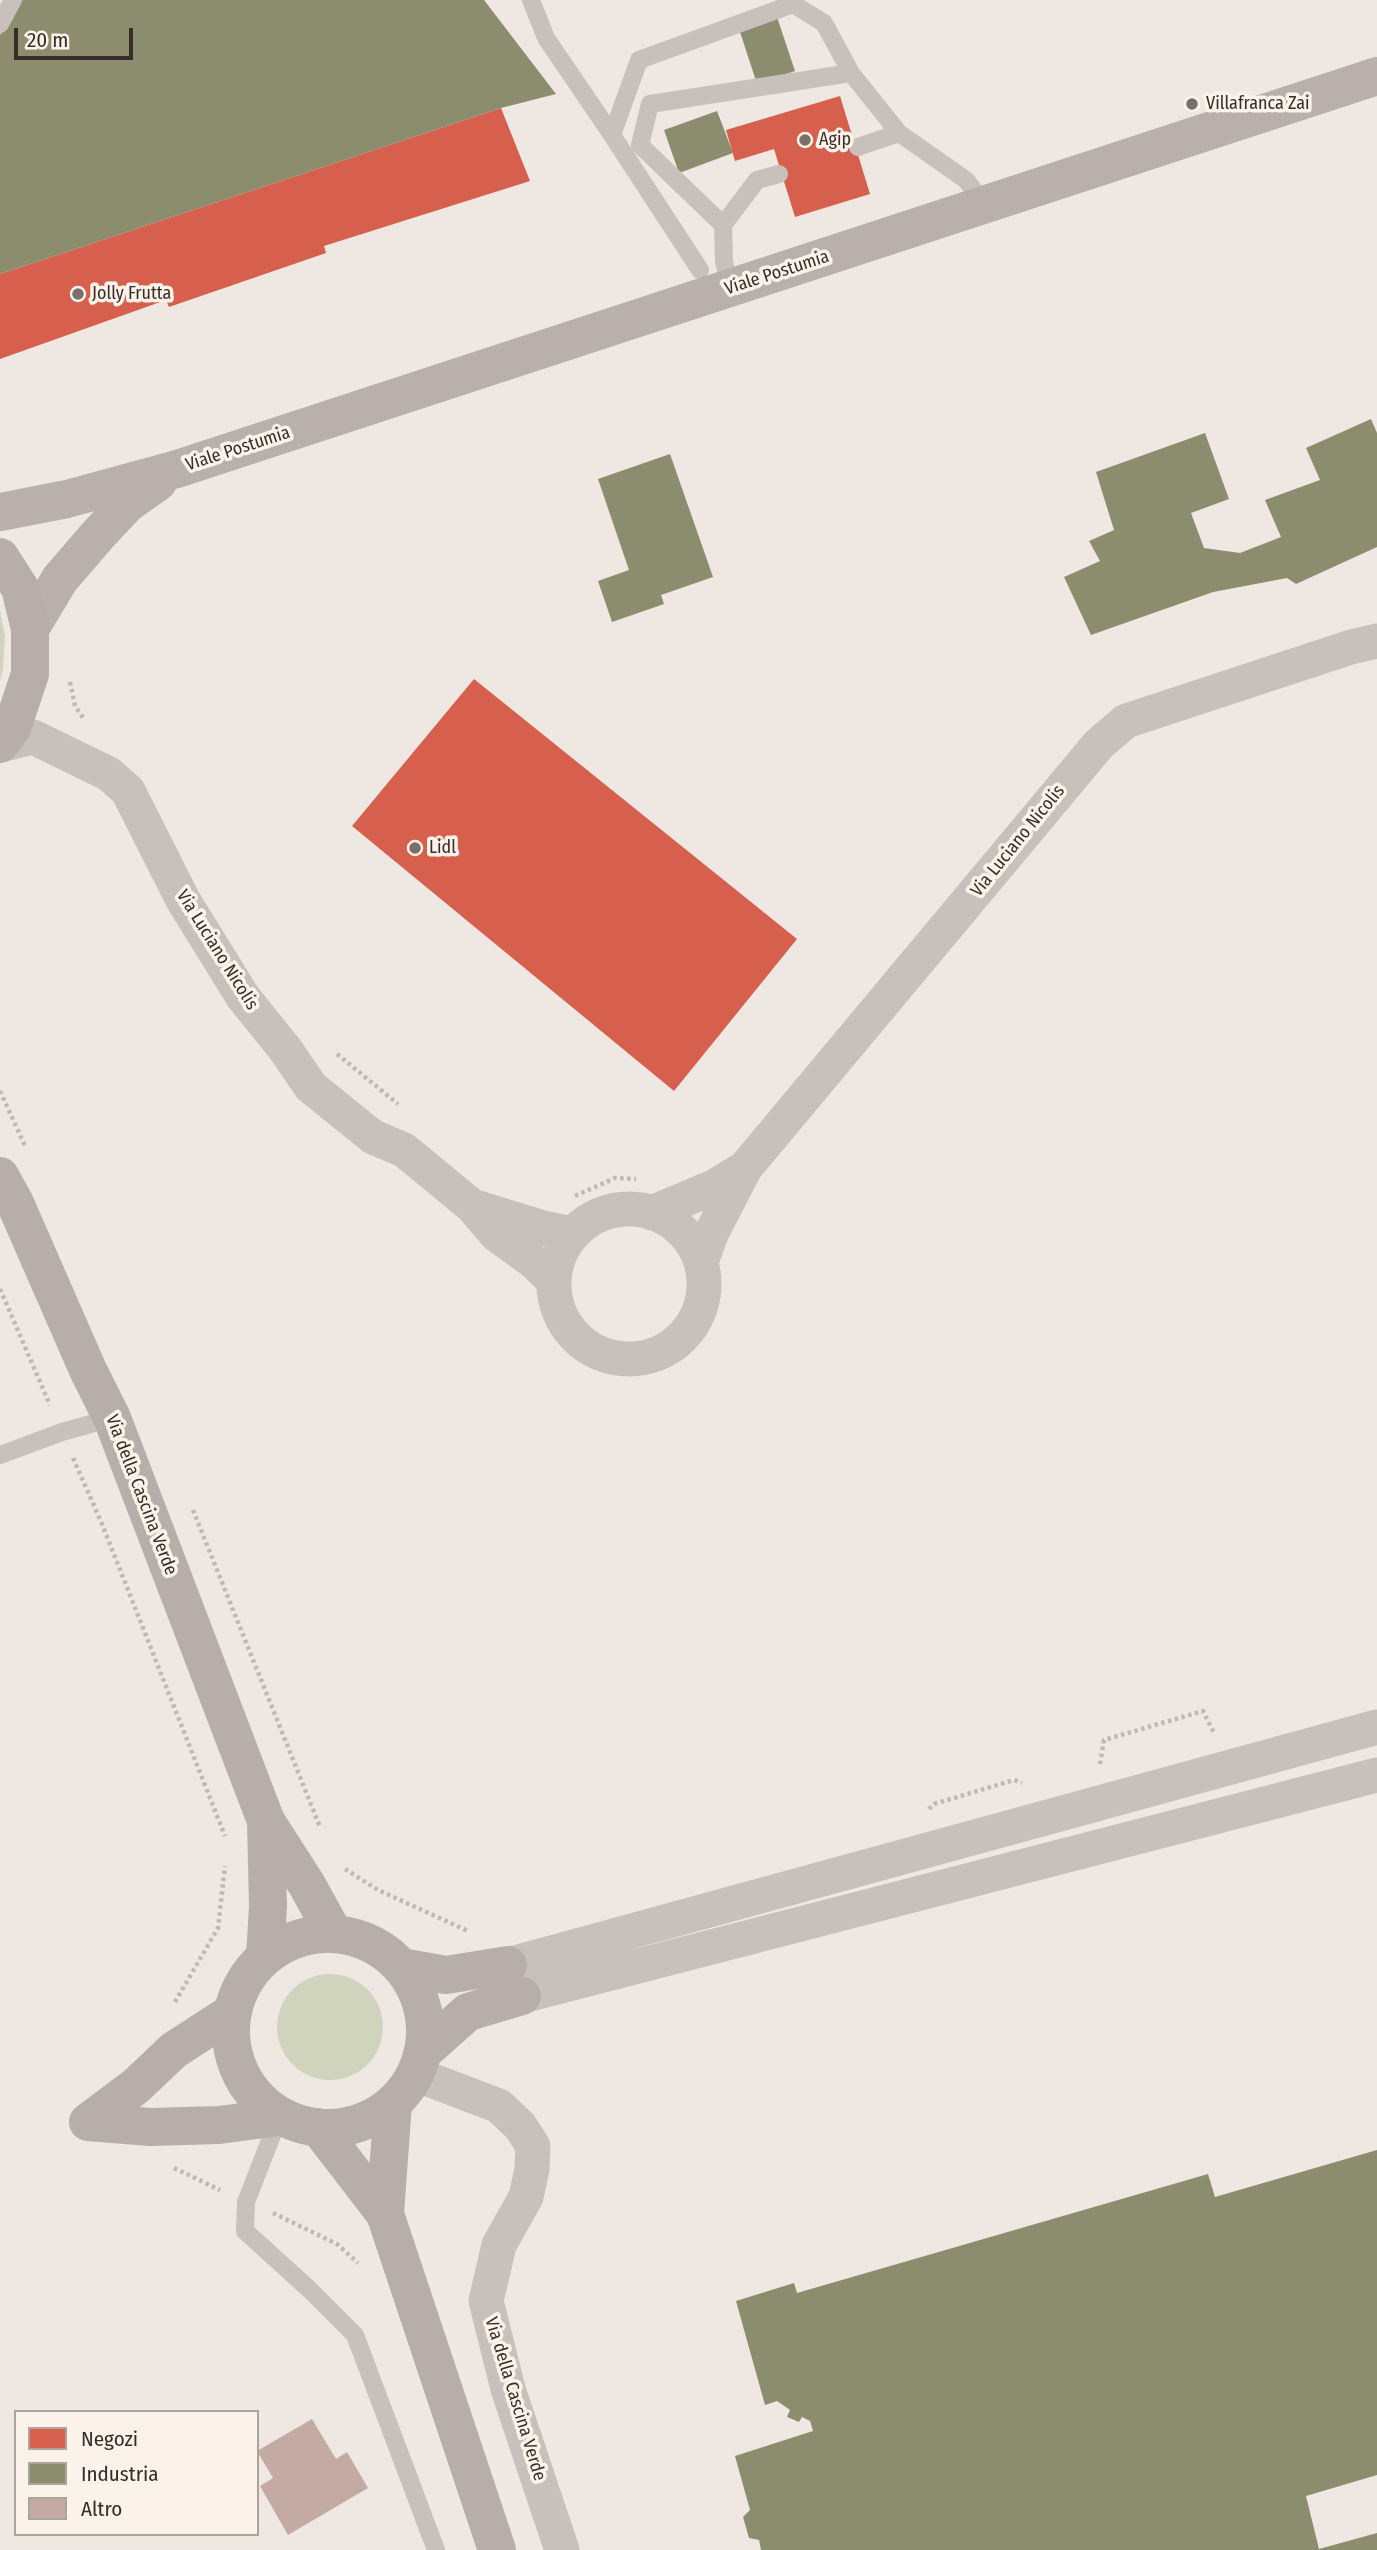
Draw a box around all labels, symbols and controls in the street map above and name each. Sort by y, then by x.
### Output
scale bar [18,14,136,58]
text: 20 m [27,27,68,53]
place label: Villafranca Zai [1206,93,1310,115]
marker: Villafranca Zai [1184,96,1200,112]
place label: Agip [819,129,851,151]
marker: Agip [797,132,813,148]
street label: Viale Postumia [722,246,832,300]
place label: Jolly Frutta [92,283,171,305]
marker: Jolly Frutta [70,286,86,302]
street label: Viale Postumia [183,422,293,476]
street label: Via Luciano Nicolis [966,781,1070,901]
place label: Lidl [429,837,456,859]
marker: Lidl [407,840,423,856]
street label: Via Luciano Nicolis [171,886,263,1014]
street label: Via della Cascina Verde [100,1412,182,1578]
street label: Via della Cascina Verde [480,2315,550,2483]
legend [14,2410,259,2536]
text: Negozi [81,2426,138,2452]
text: Industria [81,2461,159,2487]
text: Altro [81,2496,122,2522]

